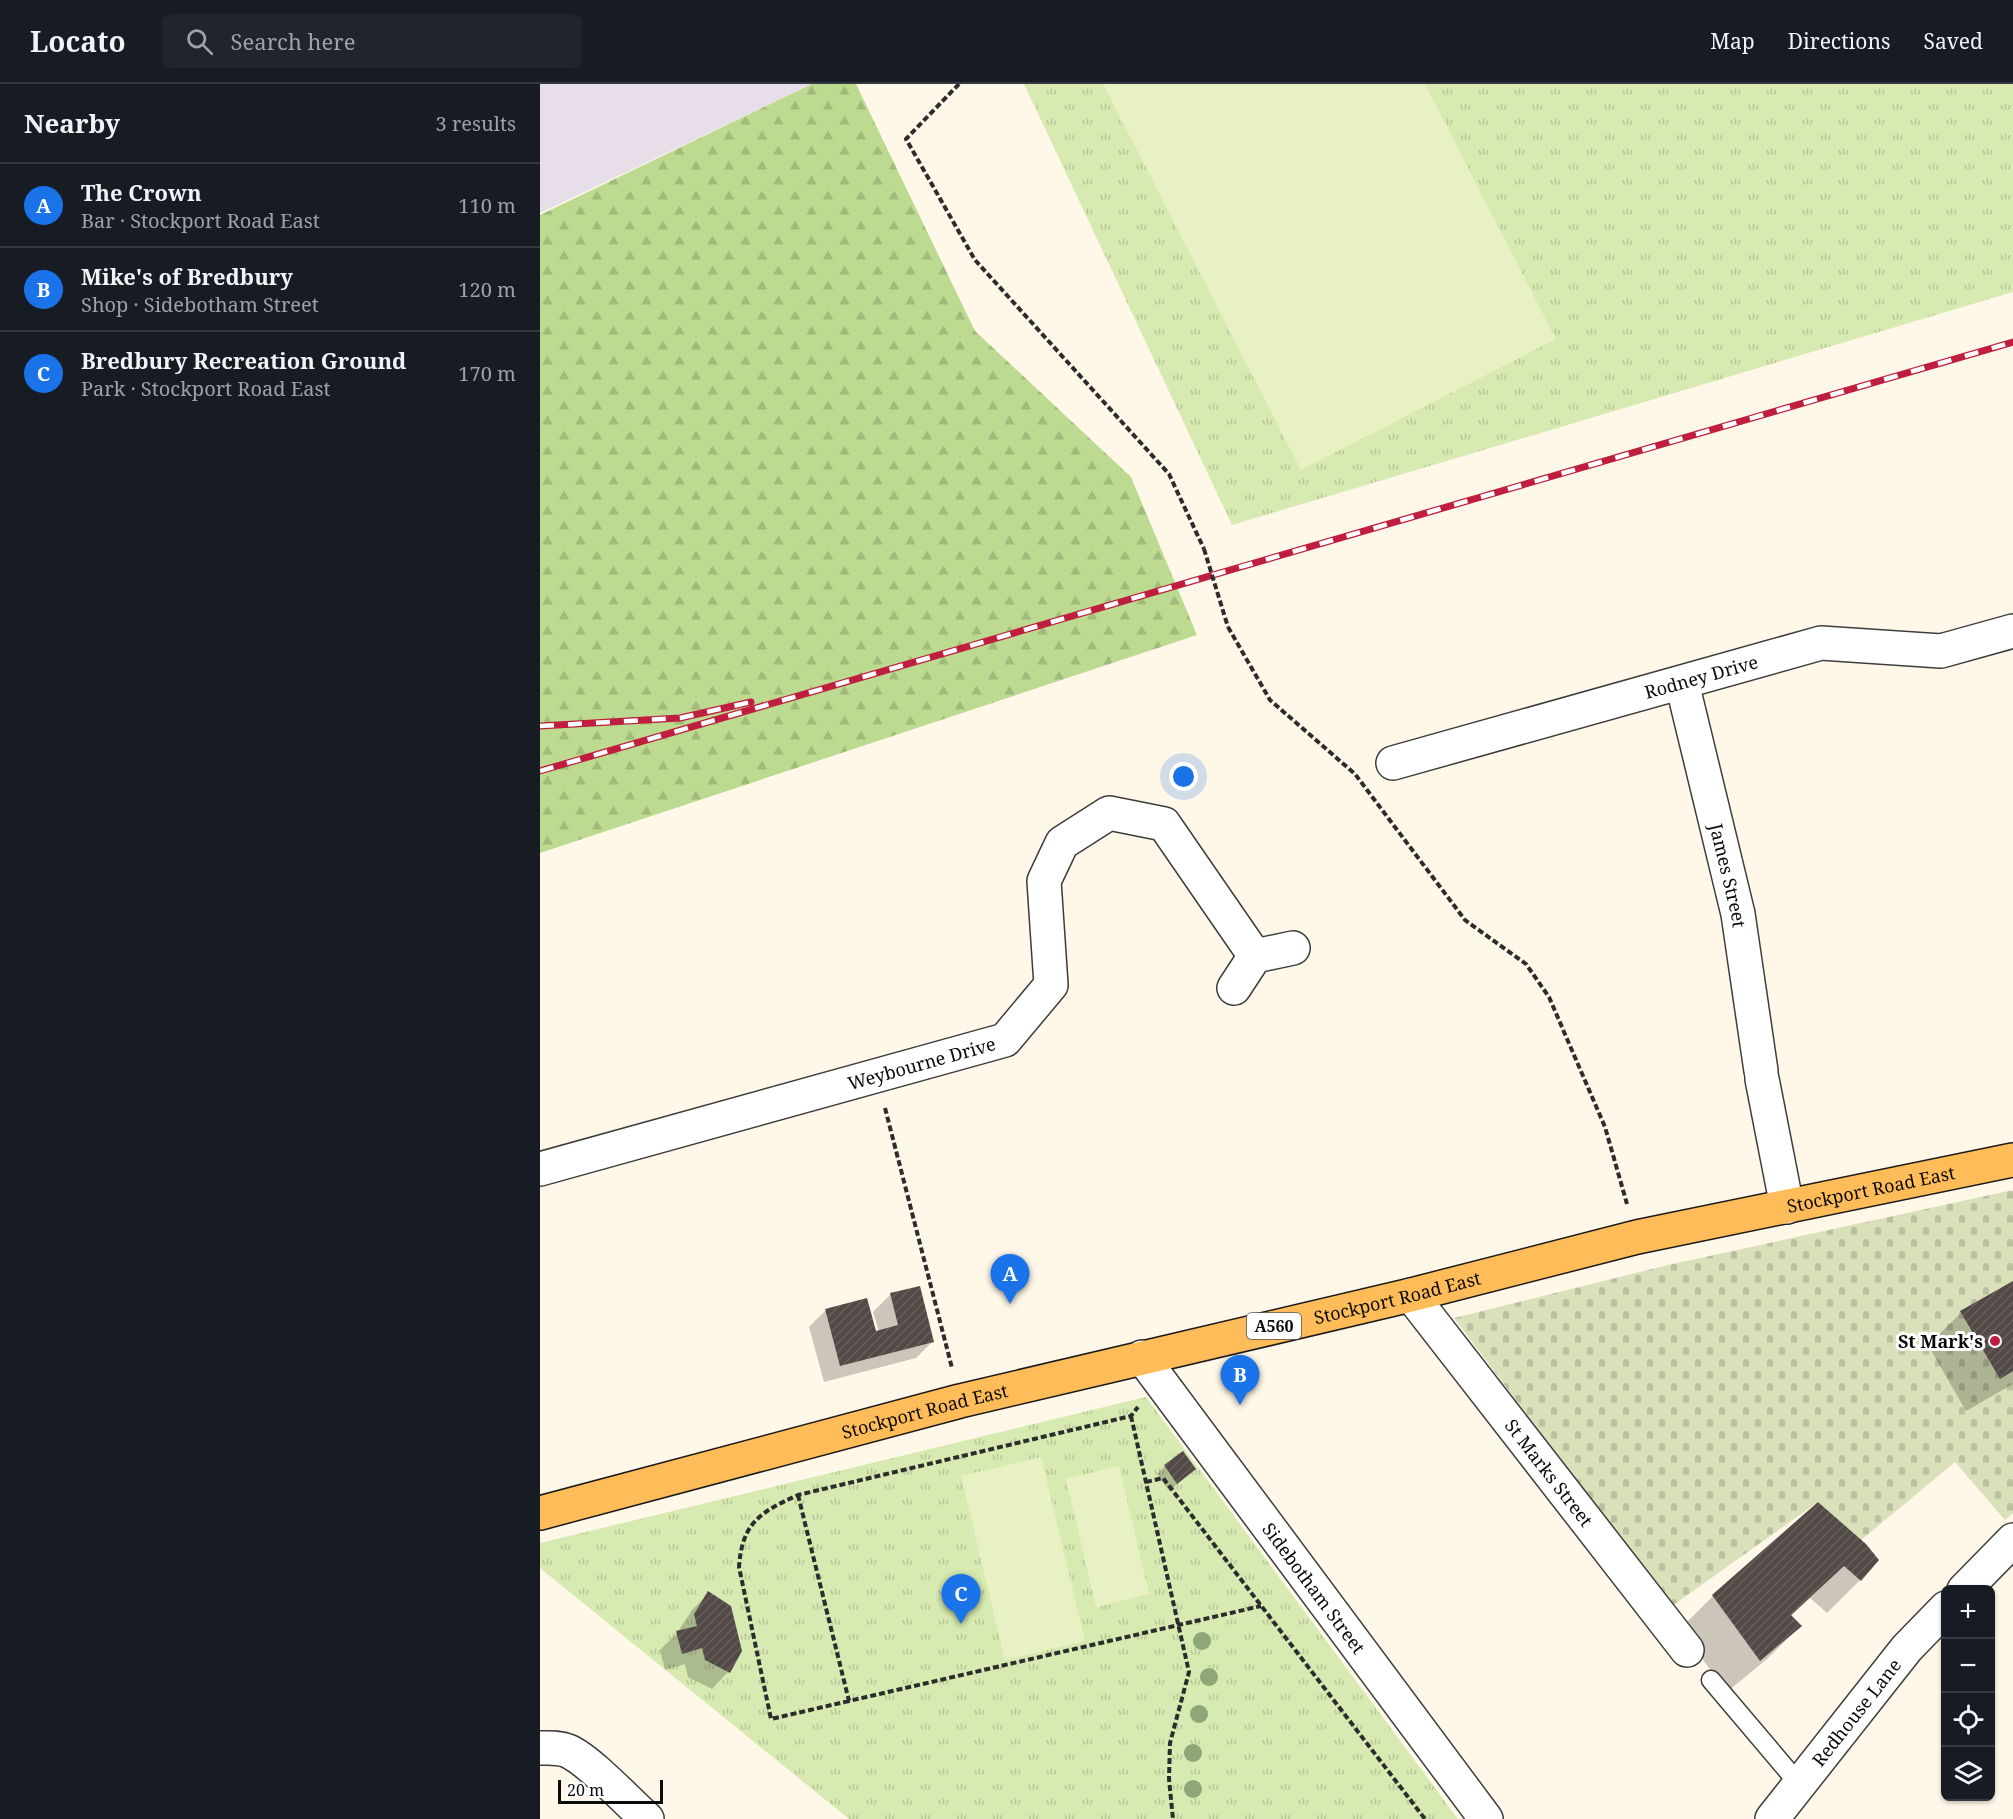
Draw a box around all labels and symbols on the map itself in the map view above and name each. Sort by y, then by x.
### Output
street label: Rodney Drive [1642,649,1761,704]
your location [1169,762,1198,791]
street label: James Street [1704,820,1752,929]
street label: Weybourne Drive [845,1031,998,1095]
street label: Stockport Road East [1785,1160,1957,1218]
pin: A [990,1254,1030,1304]
street label: Stockport Road East [1312,1266,1483,1329]
road number: A560 [1247,1313,1301,1339]
place label: St Mark's [1898,1329,1983,1353]
marker: St Mark's [1988,1334,2002,1348]
pin: B [1220,1356,1260,1405]
street label: Stockport Road East [839,1378,1010,1444]
street label: St Marks Street [1500,1414,1598,1531]
street label: Sidebotham Street [1257,1518,1371,1658]
pin: C [942,1574,980,1624]
street label: Redhouse Lane [1806,1653,1906,1771]
scale bar [558,1777,663,1804]

